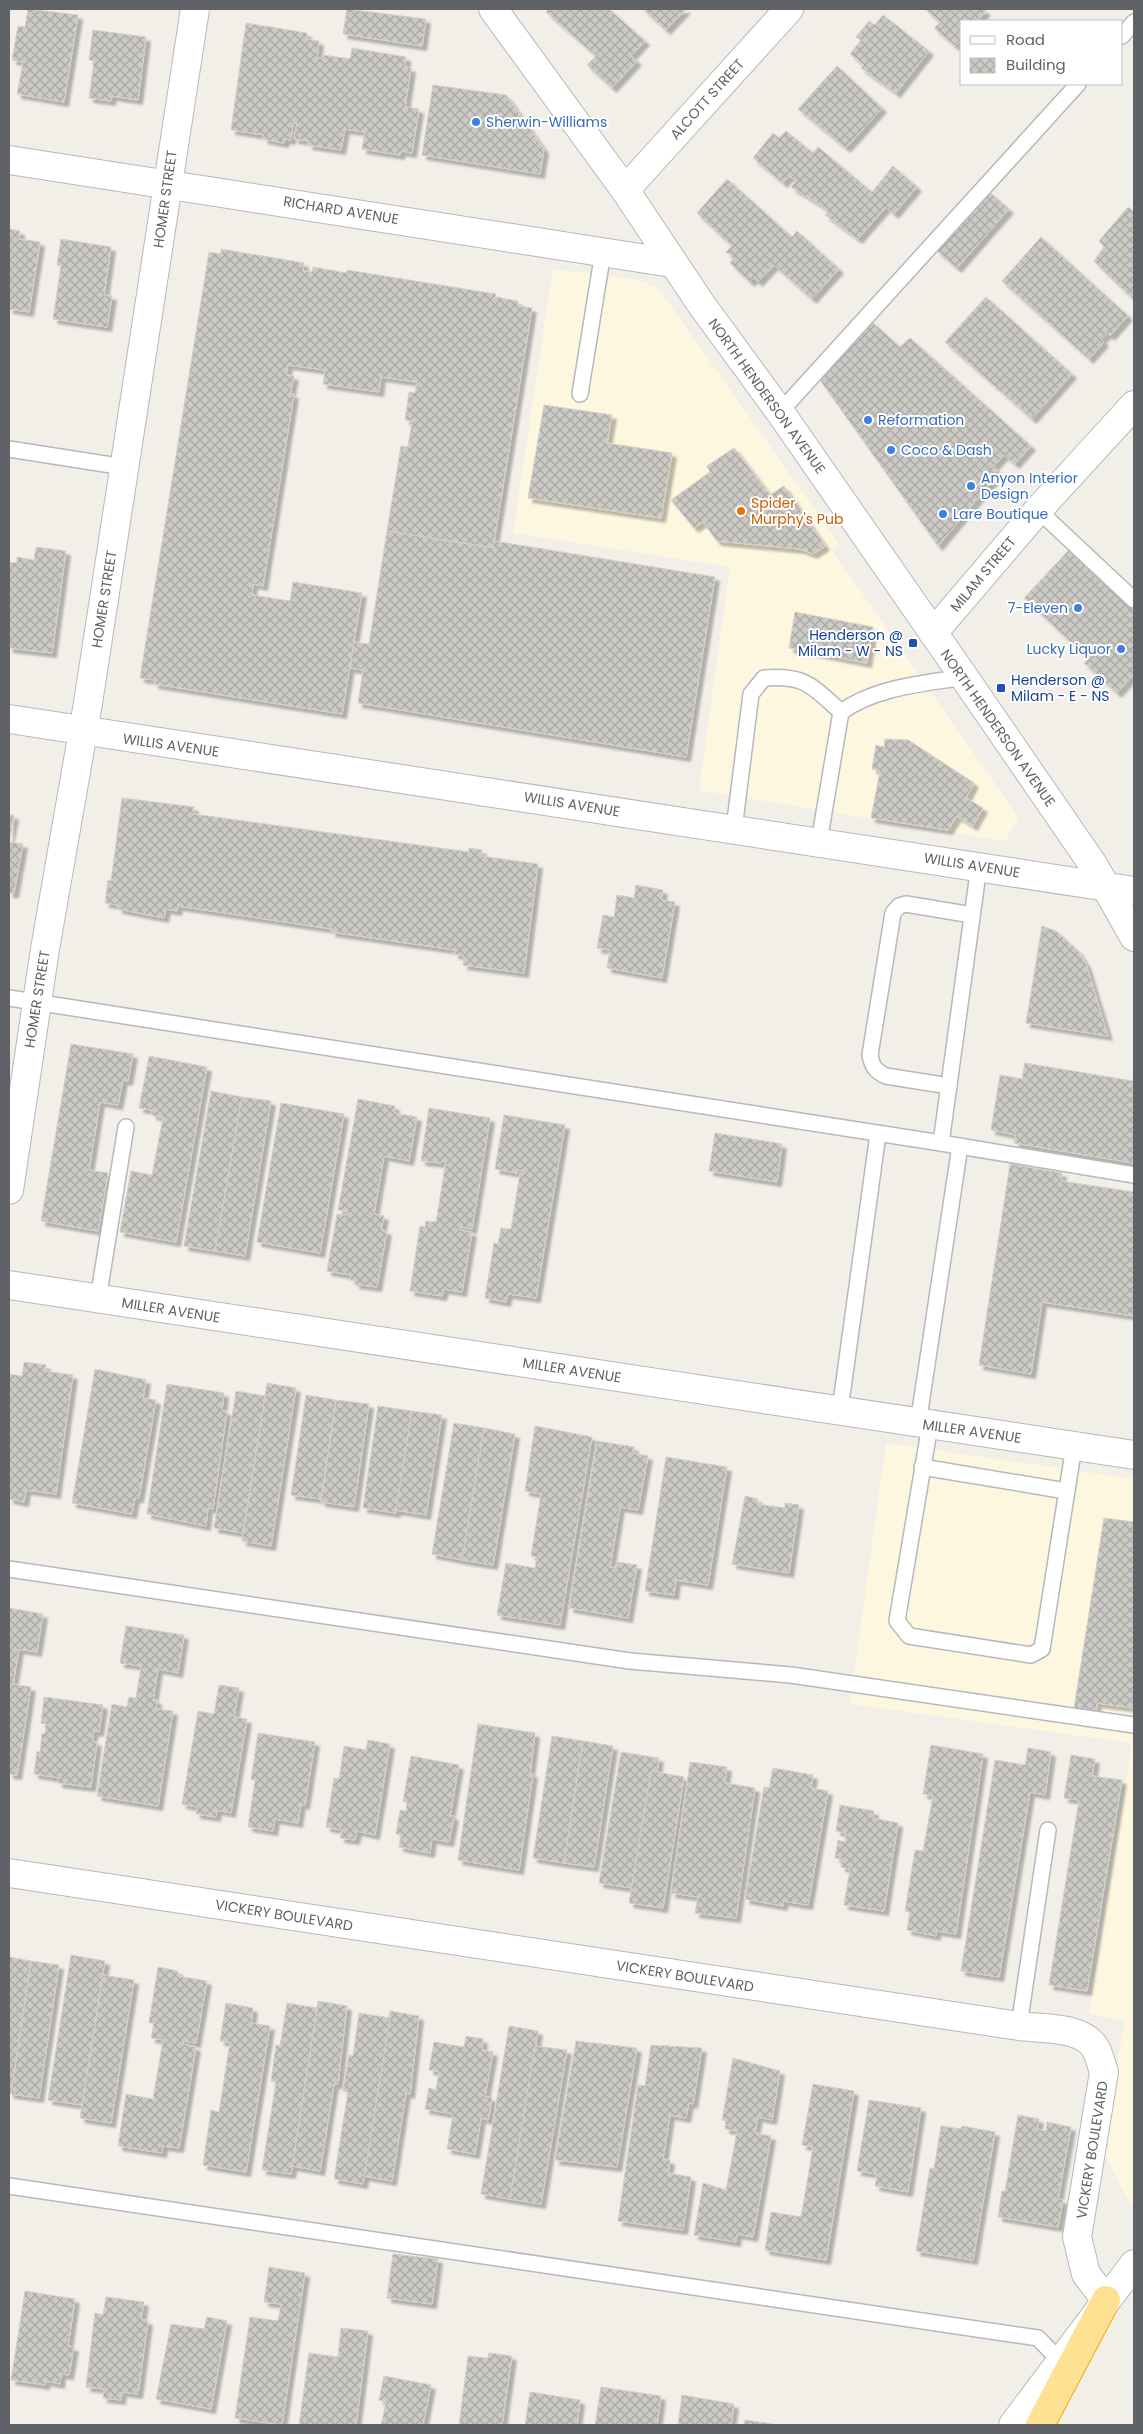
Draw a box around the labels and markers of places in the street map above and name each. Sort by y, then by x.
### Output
place label: Sherwin-Williams [486,112,607,132]
marker: Sherwin-Williams [470,116,482,128]
place label: Reformation [878,410,964,430]
marker: Reformation [862,414,874,426]
place label: Coco & Dash [901,440,992,460]
marker: Coco & Dash [885,444,897,456]
place label: Anyon Interior Design [981,468,1078,504]
marker: Anyon Interior Design [965,480,977,492]
place label: Spider Murphy's Pub [751,493,843,529]
place label: Lare Boutique [953,504,1049,524]
marker: Spider Murphy's Pub [735,505,747,517]
marker: Lare Boutique [937,508,949,520]
place label: 7-Eleven [1008,598,1068,618]
marker: 7-Eleven [1072,602,1084,614]
place label: Henderson @ Milam - W - NS [798,625,903,661]
marker: Henderson @ Milam - W - NS [907,637,919,649]
place label: Lucky Liquor [1027,639,1111,659]
marker: Lucky Liquor [1115,643,1127,655]
place label: Henderson @ Milam - E - NS [1011,670,1109,706]
marker: Henderson @ Milam - E - NS [995,682,1007,694]

